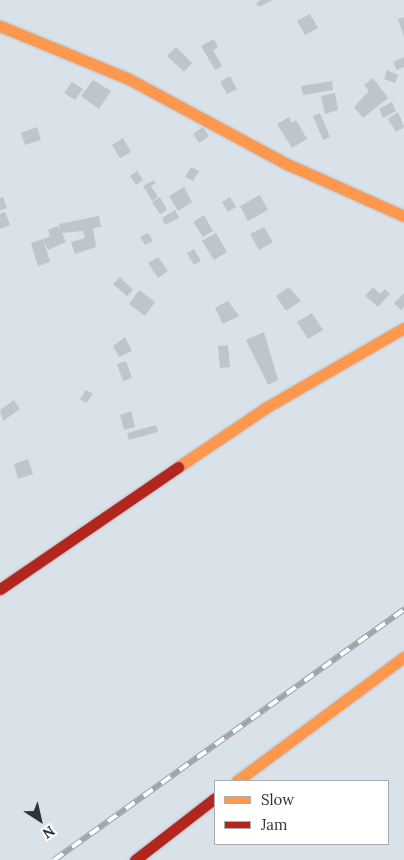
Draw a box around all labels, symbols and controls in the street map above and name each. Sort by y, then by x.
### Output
legend [214,780,389,845]
text: Slow [261,790,294,809]
north arrow [15,795,65,845]
text: Jam [261,815,288,834]
text: N [39,822,58,843]

